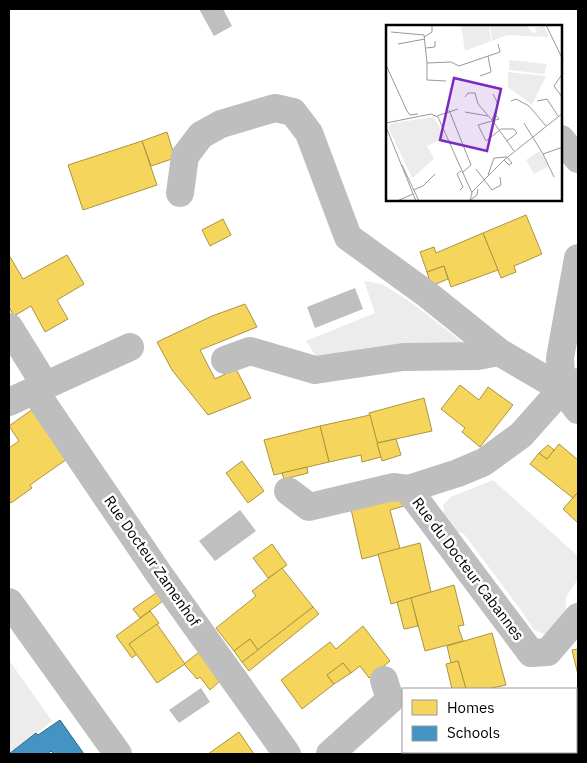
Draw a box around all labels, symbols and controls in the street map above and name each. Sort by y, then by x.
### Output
inset map [386,25,562,201]
street label: Rue Docteur Zamenhof [100,492,205,630]
street label: Rue du Docteur Cabannes [408,493,528,644]
legend [402,688,577,753]
text: Homes [447,698,495,717]
text: Schools [447,723,500,742]

